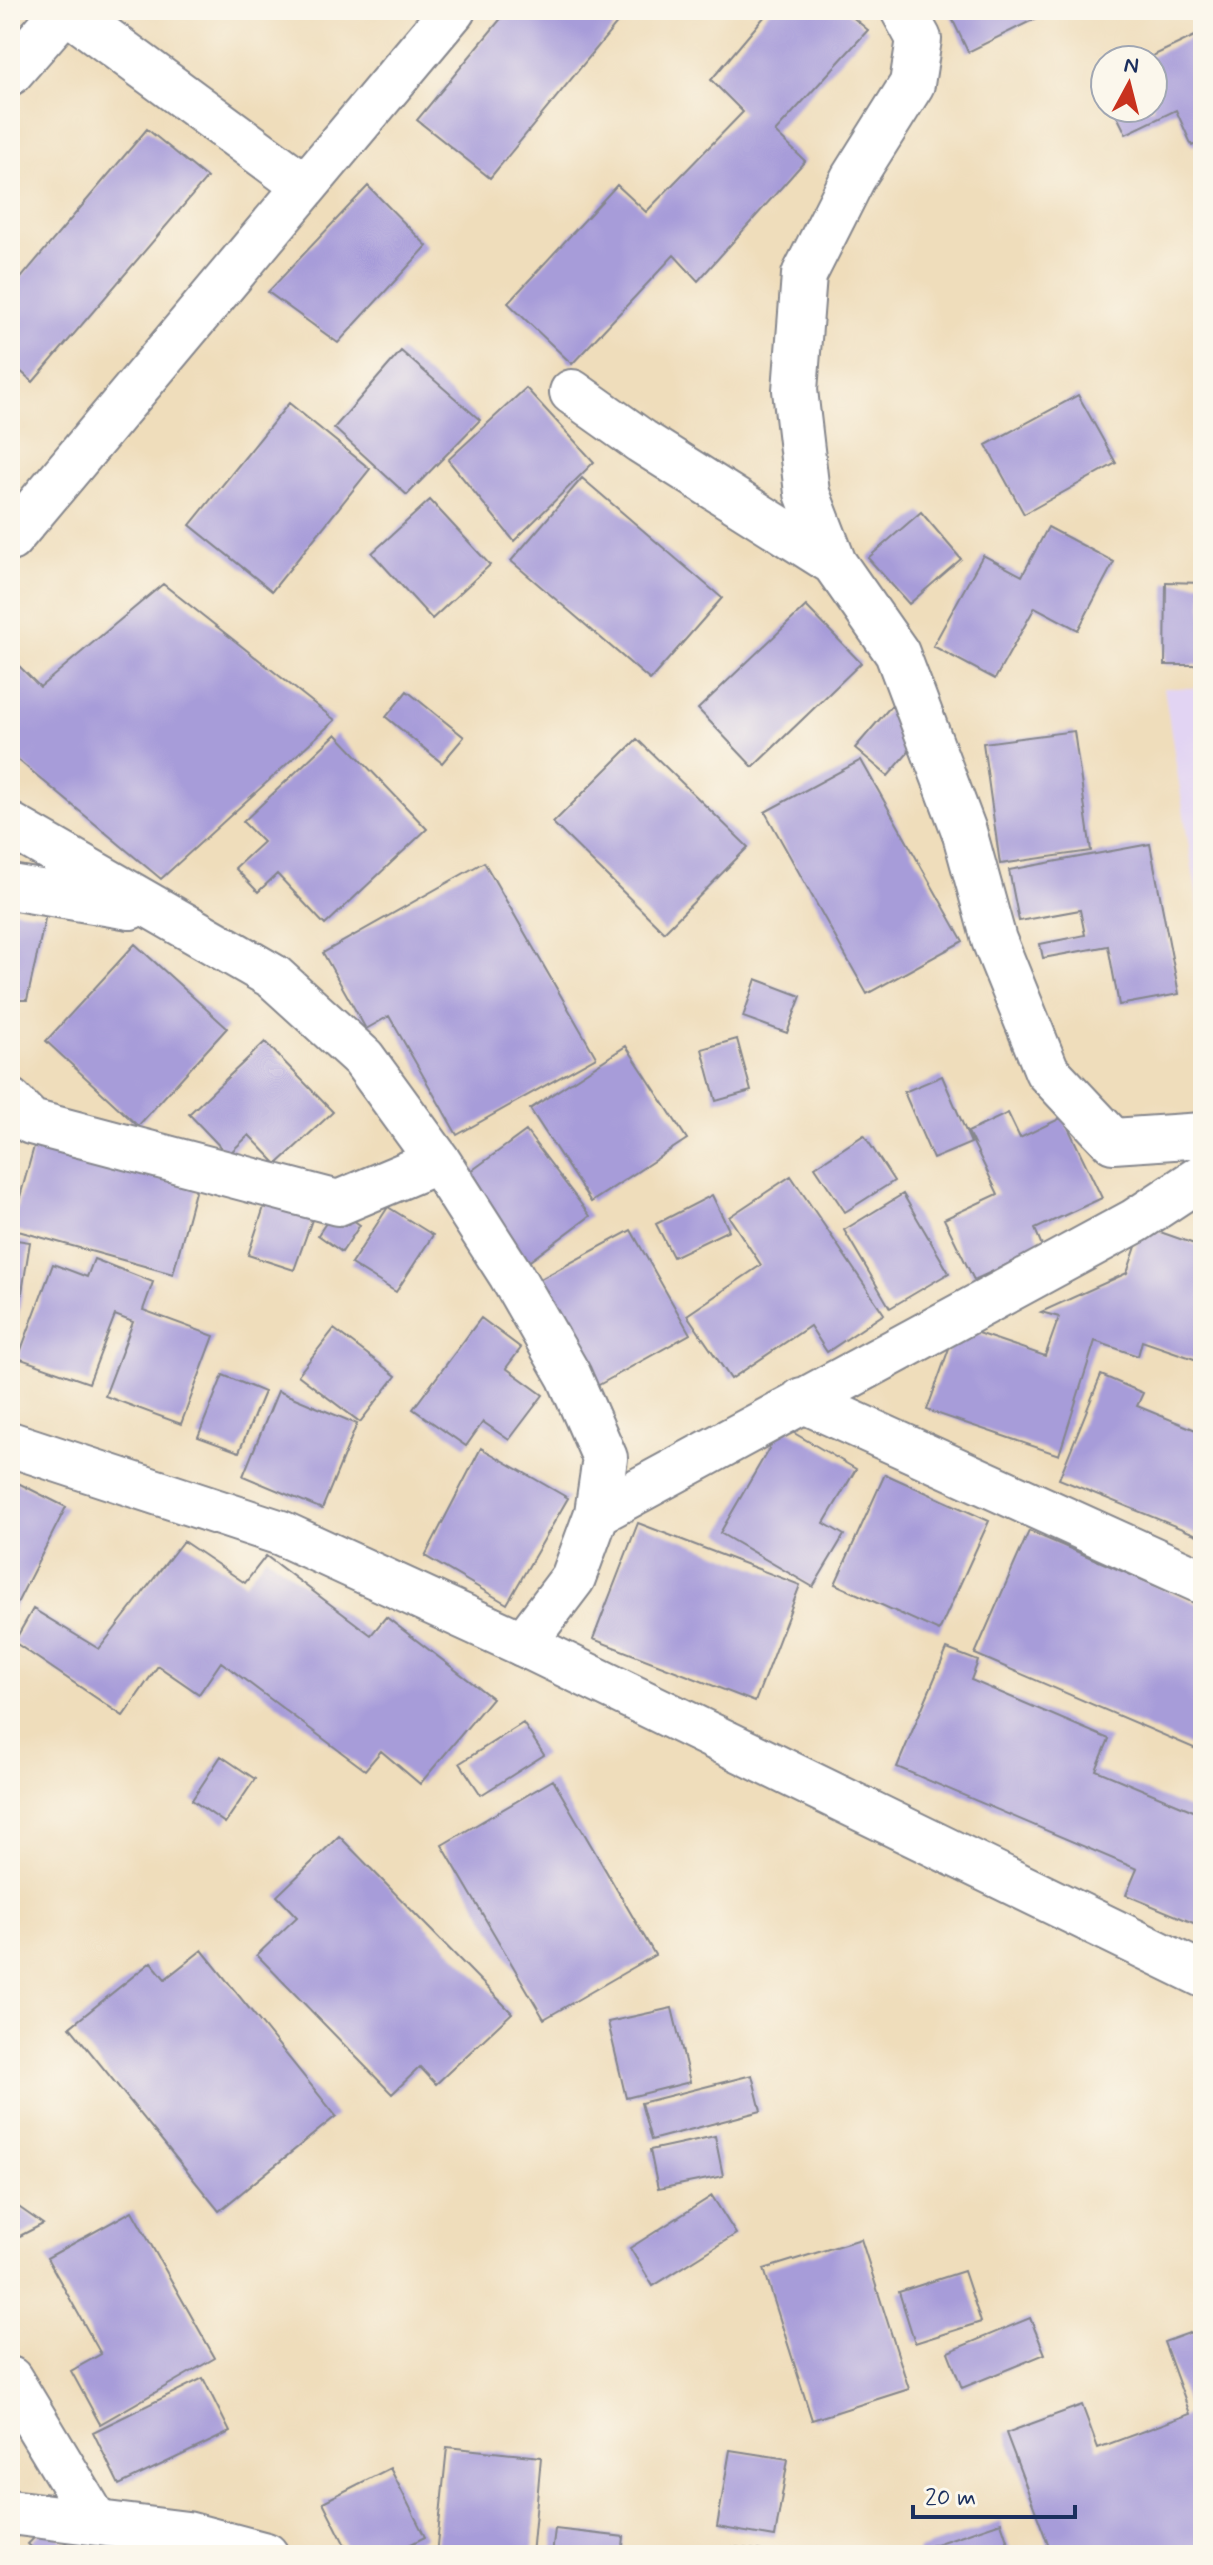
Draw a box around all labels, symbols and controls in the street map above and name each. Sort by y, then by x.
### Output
north arrow [1089,44,1169,124]
text: N [1122,51,1140,81]
scale bar [913,2469,1075,2519]
text: 20 m [925,2483,976,2514]

